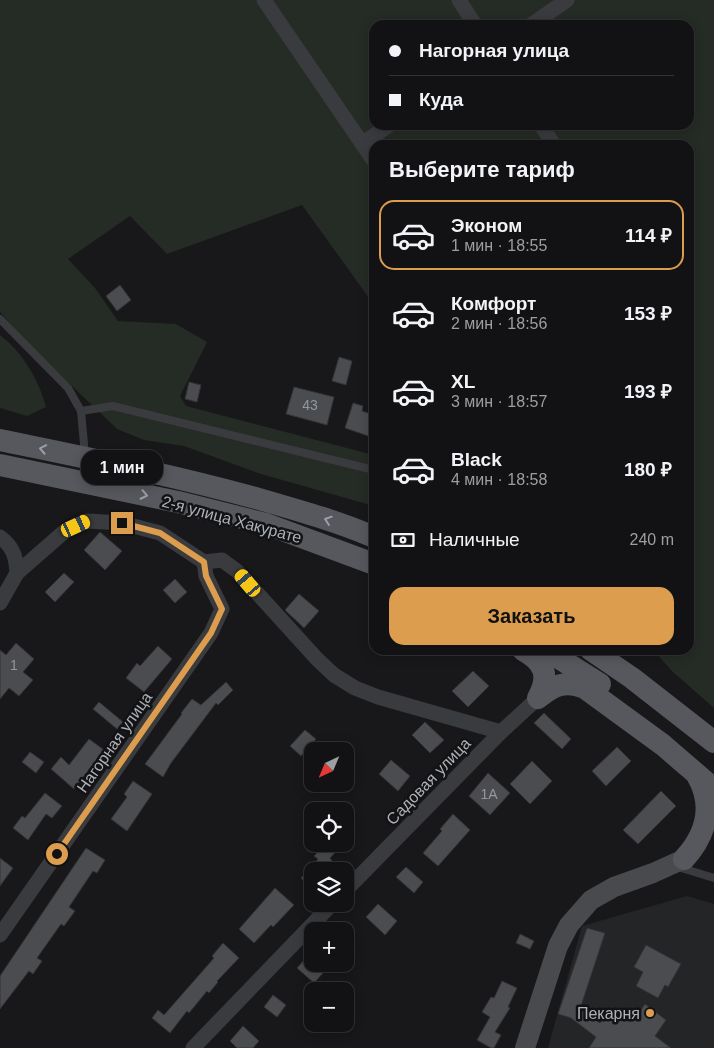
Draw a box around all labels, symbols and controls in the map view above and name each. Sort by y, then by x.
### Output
text: Нагорная улица [419,40,569,61]
text: Куда [419,89,463,110]
text: Выберите тариф [389,157,575,182]
icon: car [391,213,436,258]
text: Эконом [451,215,522,236]
text: 114 ₽ [625,225,672,246]
text: 1 мин · 18:55 [451,237,547,254]
icon: car [391,291,436,336]
text: Комфорт [451,293,536,314]
text: 153 ₽ [624,303,672,324]
text: 2 мин · 18:56 [451,315,547,332]
icon: car [391,369,436,414]
text: XL [451,371,475,392]
text: 193 ₽ [624,381,672,402]
text: 3 мин · 18:57 [451,393,547,410]
house number: 43 [302,397,318,413]
one-way arrow [38,444,47,454]
icon: car [391,447,436,492]
text: Black [451,449,502,470]
callout: 1 мин [81,450,163,486]
text: 1 мин [100,459,144,476]
text: 180 ₽ [624,459,672,480]
text: 4 мин · 18:58 [451,471,547,488]
one-way arrow [140,489,149,500]
street label: 2-я улица Хакурате [160,493,304,546]
route end [111,512,133,534]
car [59,513,92,539]
one-way arrow [324,516,333,526]
icon: cash [389,526,417,554]
text: Наличные [429,529,520,550]
text: 240 m [630,531,674,548]
car [232,567,263,599]
button: Заказать [389,587,674,645]
house number: 1 [10,657,18,673]
street label: Нагорная улица [73,689,155,796]
street label: Садовая улица [383,735,474,828]
north arrow [304,742,354,792]
map controls [304,742,354,1032]
house number: 1А [480,786,498,802]
button: locate [304,802,354,852]
route start [46,843,68,865]
button: layers [304,862,354,912]
button: + [304,922,354,972]
button: − [304,982,354,1032]
place label: Пекарня [577,1005,640,1022]
marker: Пекарня [644,1007,656,1019]

